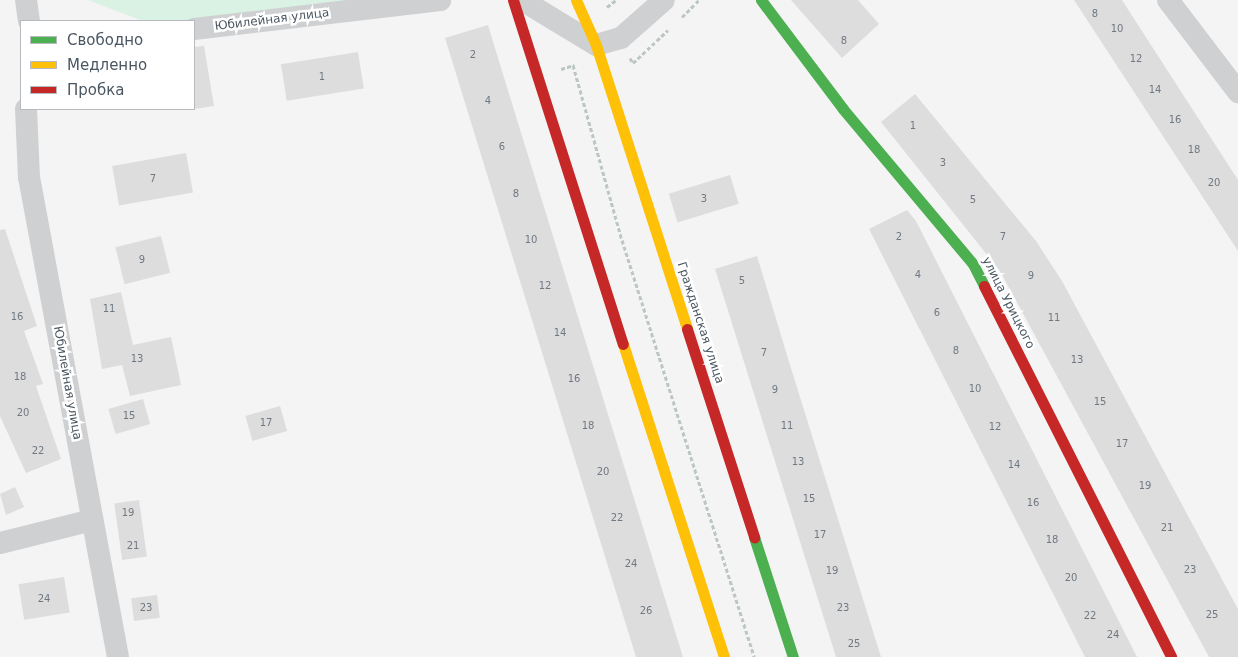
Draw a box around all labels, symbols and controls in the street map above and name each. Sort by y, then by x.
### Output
street label: Юбилейная улица [214,6,330,34]
house number: 8 [1092,8,1098,20]
legend [20,20,195,110]
house number: 10 [1111,23,1123,35]
text: Свободно [67,31,143,49]
house number: 8 [841,35,847,47]
house number: 2 [470,49,476,61]
house number: 12 [1130,53,1142,65]
text: Медленно [67,56,147,74]
house number: 1 [319,71,325,83]
text: Пробка [67,81,124,99]
house number: 14 [1149,84,1161,96]
house number: 4 [485,95,491,107]
house number: 16 [1169,114,1181,126]
house number: 1 [910,120,916,132]
house number: 6 [499,141,505,153]
house number: 18 [1188,144,1200,156]
house number: 3 [940,157,946,169]
house number: 7 [150,173,156,185]
house number: 20 [1208,177,1220,189]
house number: 8 [513,188,519,200]
house number: 3 [701,193,707,205]
house number: 5 [970,194,976,206]
house number: 2 [896,231,902,243]
house number: 7 [1000,231,1006,243]
house number: 10 [525,234,537,246]
house number: 9 [139,254,145,266]
street label: улица Урицкого [979,255,1037,351]
street label: Гражданская улица [674,260,726,386]
house number: 4 [915,269,921,281]
house number: 9 [1028,270,1034,282]
house number: 5 [739,275,745,287]
house number: 12 [539,280,551,292]
house number: 11 [103,303,115,315]
house number: 6 [934,307,940,319]
house number: 16 [11,311,23,323]
house number: 11 [1048,312,1060,324]
street label: Юбилейная улица [50,325,84,441]
house number: 14 [554,327,566,339]
house number: 8 [953,345,959,357]
house number: 7 [761,347,767,359]
house number: 13 [131,353,143,365]
house number: 13 [1071,354,1083,366]
house number: 18 [14,371,26,383]
house number: 16 [568,373,580,385]
house number: 10 [969,383,981,395]
house number: 9 [772,384,778,396]
house number: 15 [1094,396,1106,408]
house number: 20 [17,407,29,419]
house number: 15 [123,410,135,422]
house number: 17 [260,417,272,429]
house number: 18 [582,420,594,432]
house number: 11 [781,420,793,432]
house number: 12 [989,421,1001,433]
house number: 17 [1116,438,1128,450]
house number: 22 [32,445,44,457]
house number: 13 [792,456,804,468]
house number: 14 [1008,459,1020,471]
house number: 20 [597,466,609,478]
house number: 19 [1139,480,1151,492]
house number: 15 [803,493,815,505]
house number: 16 [1027,497,1039,509]
house number: 19 [122,507,134,519]
house number: 22 [611,512,623,524]
house number: 21 [1161,522,1173,534]
house number: 17 [814,529,826,541]
house number: 18 [1046,534,1058,546]
house number: 21 [127,540,139,552]
house number: 24 [625,558,637,570]
house number: 23 [1184,564,1196,576]
house number: 19 [826,565,838,577]
house number: 20 [1065,572,1077,584]
house number: 24 [38,593,50,605]
house number: 23 [140,602,152,614]
house number: 23 [837,602,849,614]
house number: 26 [640,605,652,617]
house number: 25 [1206,609,1218,621]
house number: 22 [1084,610,1096,622]
house number: 24 [1107,629,1119,641]
house number: 25 [848,638,860,650]

